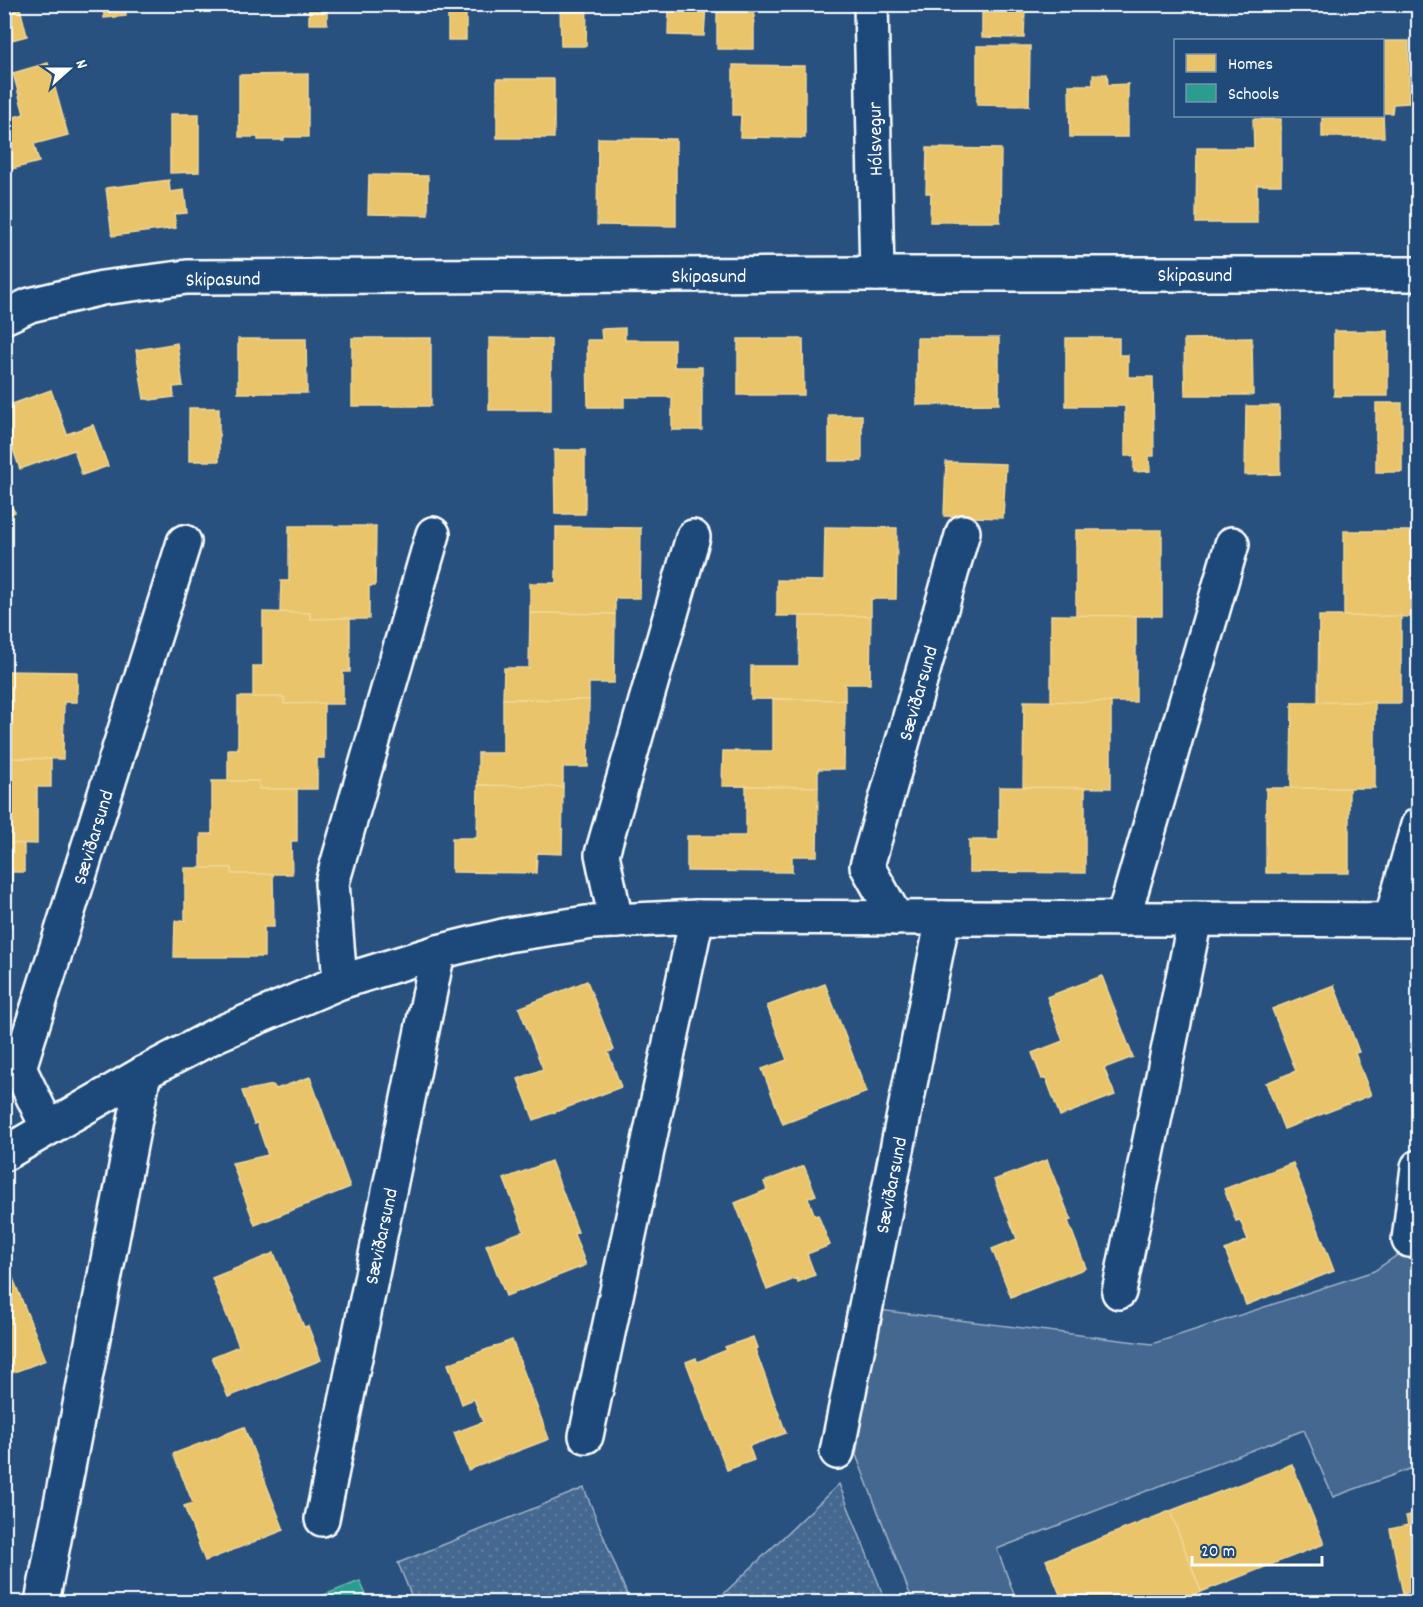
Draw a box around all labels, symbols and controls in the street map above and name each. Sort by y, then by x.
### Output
north arrow [39,39,99,99]
legend [1174,39,1384,117]
text: Homes [1228,53,1273,78]
text: N [69,57,93,72]
text: Schools [1228,83,1279,108]
street label: Hólsvegur [862,101,892,176]
street label: Skipasund [1158,263,1232,291]
street label: Skipasund [672,264,746,292]
street label: Skipasund [185,266,261,296]
street label: Sæviðarsund [893,643,947,745]
street label: Sæviðarsund [67,787,123,889]
street label: Sæviðarsund [870,1135,916,1236]
street label: Sæviðarsund [359,1186,407,1287]
scale bar [1192,1529,1322,1567]
text: 20 m [1201,1540,1235,1565]

